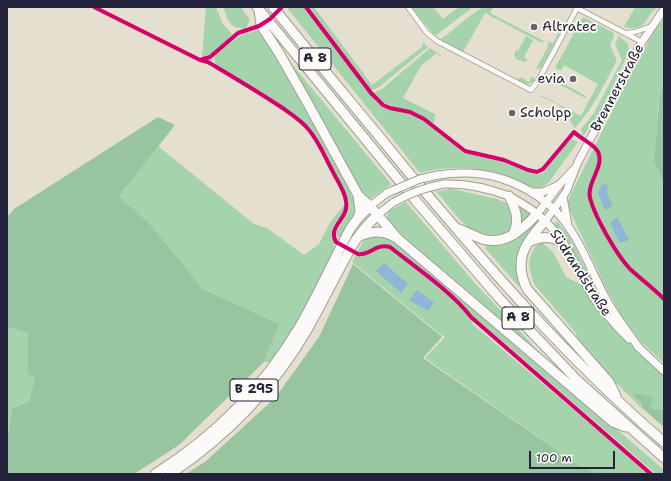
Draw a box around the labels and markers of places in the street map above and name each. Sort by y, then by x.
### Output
place label: Altratec [542,19,597,35]
marker: Altratec [529,22,539,32]
place label: evia [537,71,565,87]
marker: evia [568,74,578,84]
place label: Scholpp [520,105,571,121]
marker: Scholpp [507,108,517,118]

